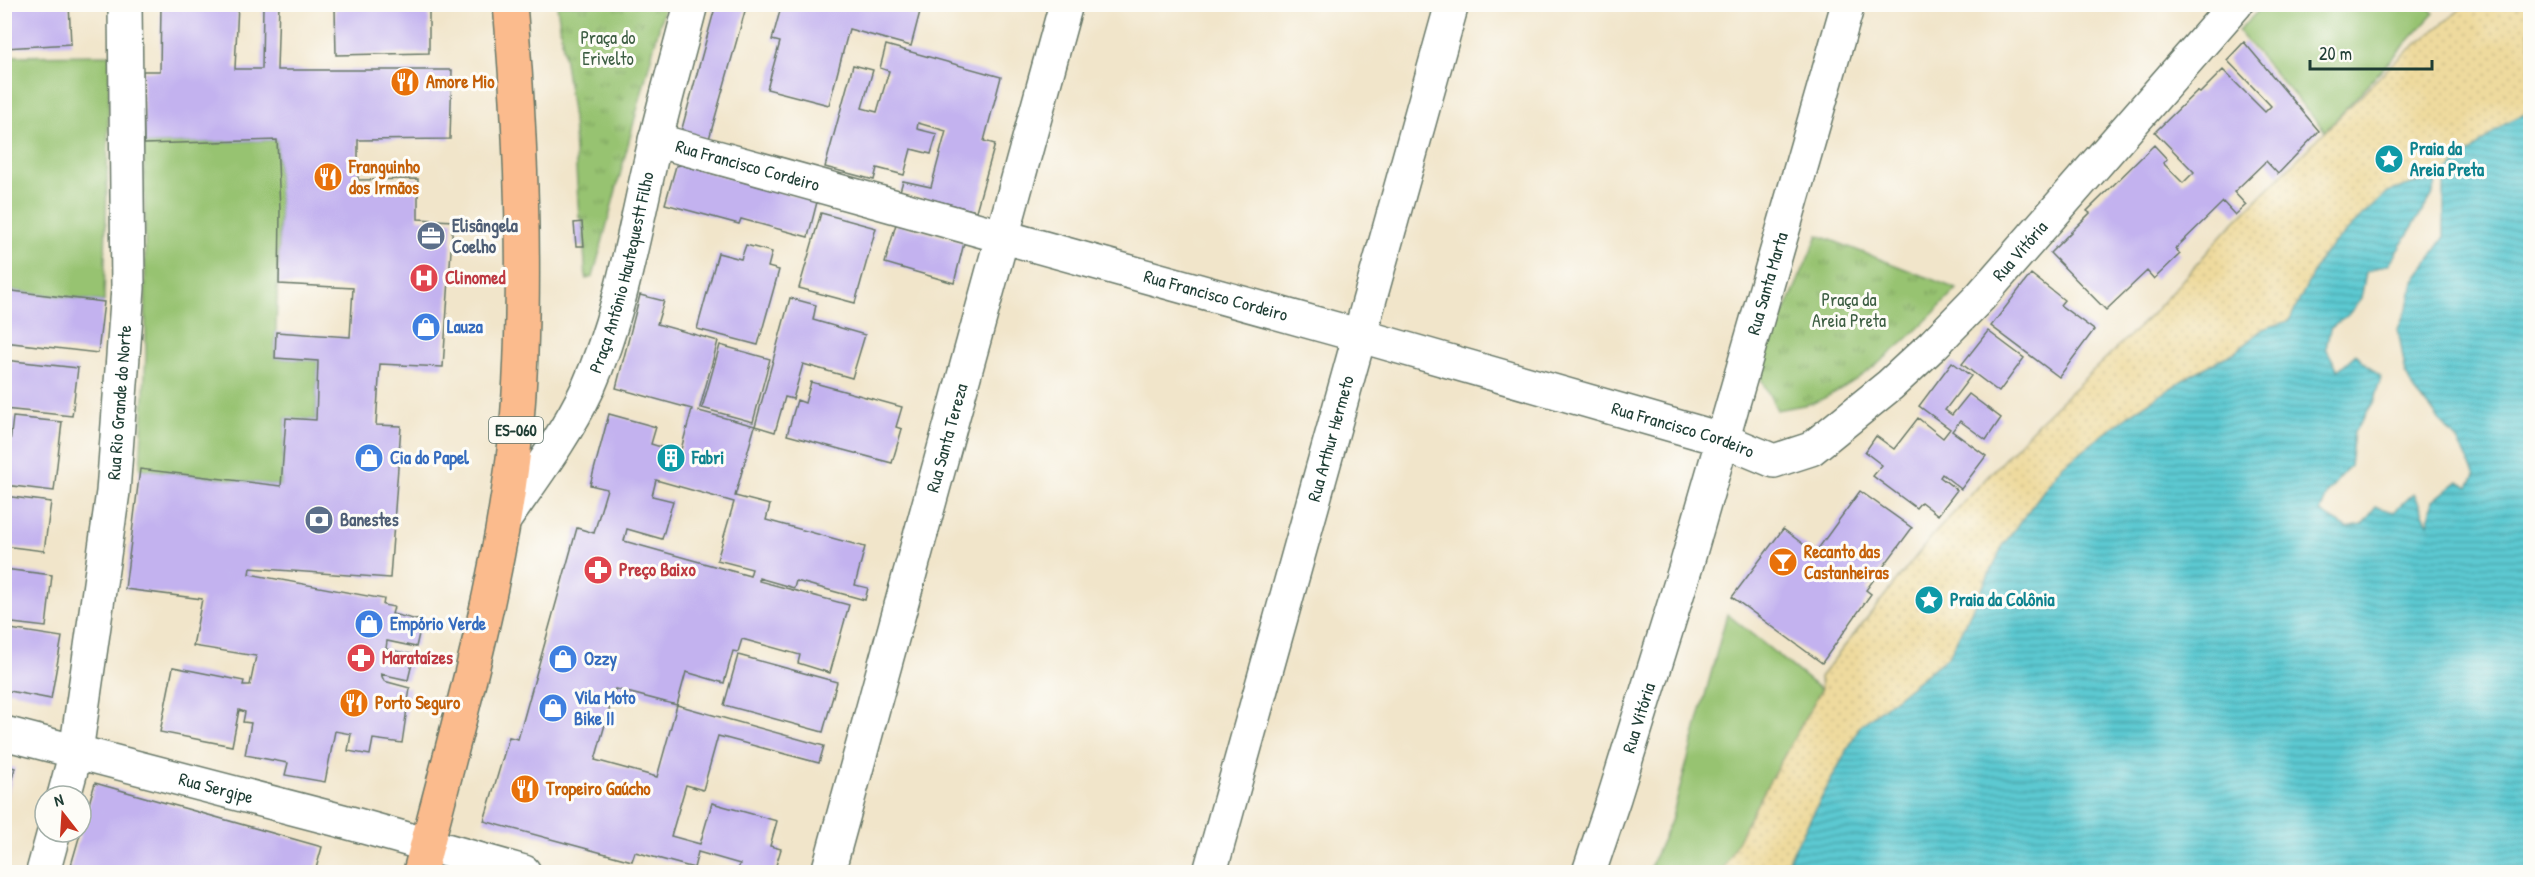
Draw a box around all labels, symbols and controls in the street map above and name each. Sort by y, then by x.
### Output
park label: Praça do Erivelto [580,25,636,71]
scale bar [2310,33,2432,71]
text: 20 m [2319,41,2352,66]
restaurant icon: Amore Mio [389,66,421,98]
place label: Amore Mio [426,69,495,94]
street label: Rua Francisco Cordeiro [673,133,822,197]
place label: Praia da Areia Preta [2410,136,2485,182]
place icon: Praia da Areia Preta [2373,143,2405,175]
place label: Franguinho dos Irmãos [348,154,421,200]
restaurant icon: Franguinho dos Irmãos [312,161,344,193]
street label: Praça Antônio Hautequestt Filho [583,169,660,377]
place label: Elisângela Coelho [452,213,519,259]
street label: Rua Vitória [1987,215,2053,286]
office icon: Elisângela Coelho [415,220,447,252]
street label: Rua Santa Marta [1740,229,1794,338]
hospital icon: Clinomed [408,262,440,294]
street label: Rua Francisco Cordeiro [1141,263,1291,327]
place label: Clinomed [445,265,506,290]
park label: Praça da Areia Preta [1812,287,1886,333]
shop icon: Lauza [410,311,442,343]
place label: Lauza [447,314,484,339]
street label: Rua Rio Grande do Norte [101,324,137,481]
street label: Rua Arthur Hermeto [1301,373,1360,504]
street label: Rua Santa Tereza [920,381,973,495]
street label: Rua Francisco Cordeiro [1609,395,1758,464]
road number: ES-060 [489,417,543,443]
shop icon: Cia do Papel [353,442,385,474]
building icon: Fabri [655,442,687,474]
place label: Cia do Papel [390,445,470,471]
place label: Fabri [691,445,724,470]
bank icon: Banestes [303,504,335,536]
place label: Banestes [340,507,399,532]
place label: Recanto das Castanheiras [1804,539,1889,585]
bar icon: Recanto das Castanheiras [1767,546,1799,578]
pharmacy icon: Preço Baixo [582,554,614,586]
place label: Preço Baixo [619,557,696,582]
place icon: Praia da Colônia [1913,584,1945,616]
place label: Praia da Colônia [1950,587,2055,612]
shop icon: Empório Verde [353,608,385,640]
place label: Empório Verde [390,611,487,637]
pharmacy icon: Marataízes [345,642,377,674]
shop icon: Ozzy [547,643,579,675]
place label: Marataízes [382,645,453,670]
place label: Ozzy [584,646,617,672]
street label: Rua Vitória [1616,680,1661,756]
place label: Vila Moto Bike II [574,685,636,731]
restaurant icon: Porto Seguro [338,687,370,719]
place label: Porto Seguro [375,690,461,716]
shop icon: Vila Moto Bike II [537,692,569,724]
street label: Rua Sergipe [176,766,256,809]
restaurant icon: Tropeiro Gaúcho [509,773,541,805]
place label: Tropeiro Gaúcho [545,776,651,802]
north arrow [33,784,93,844]
text: N [51,788,66,811]

